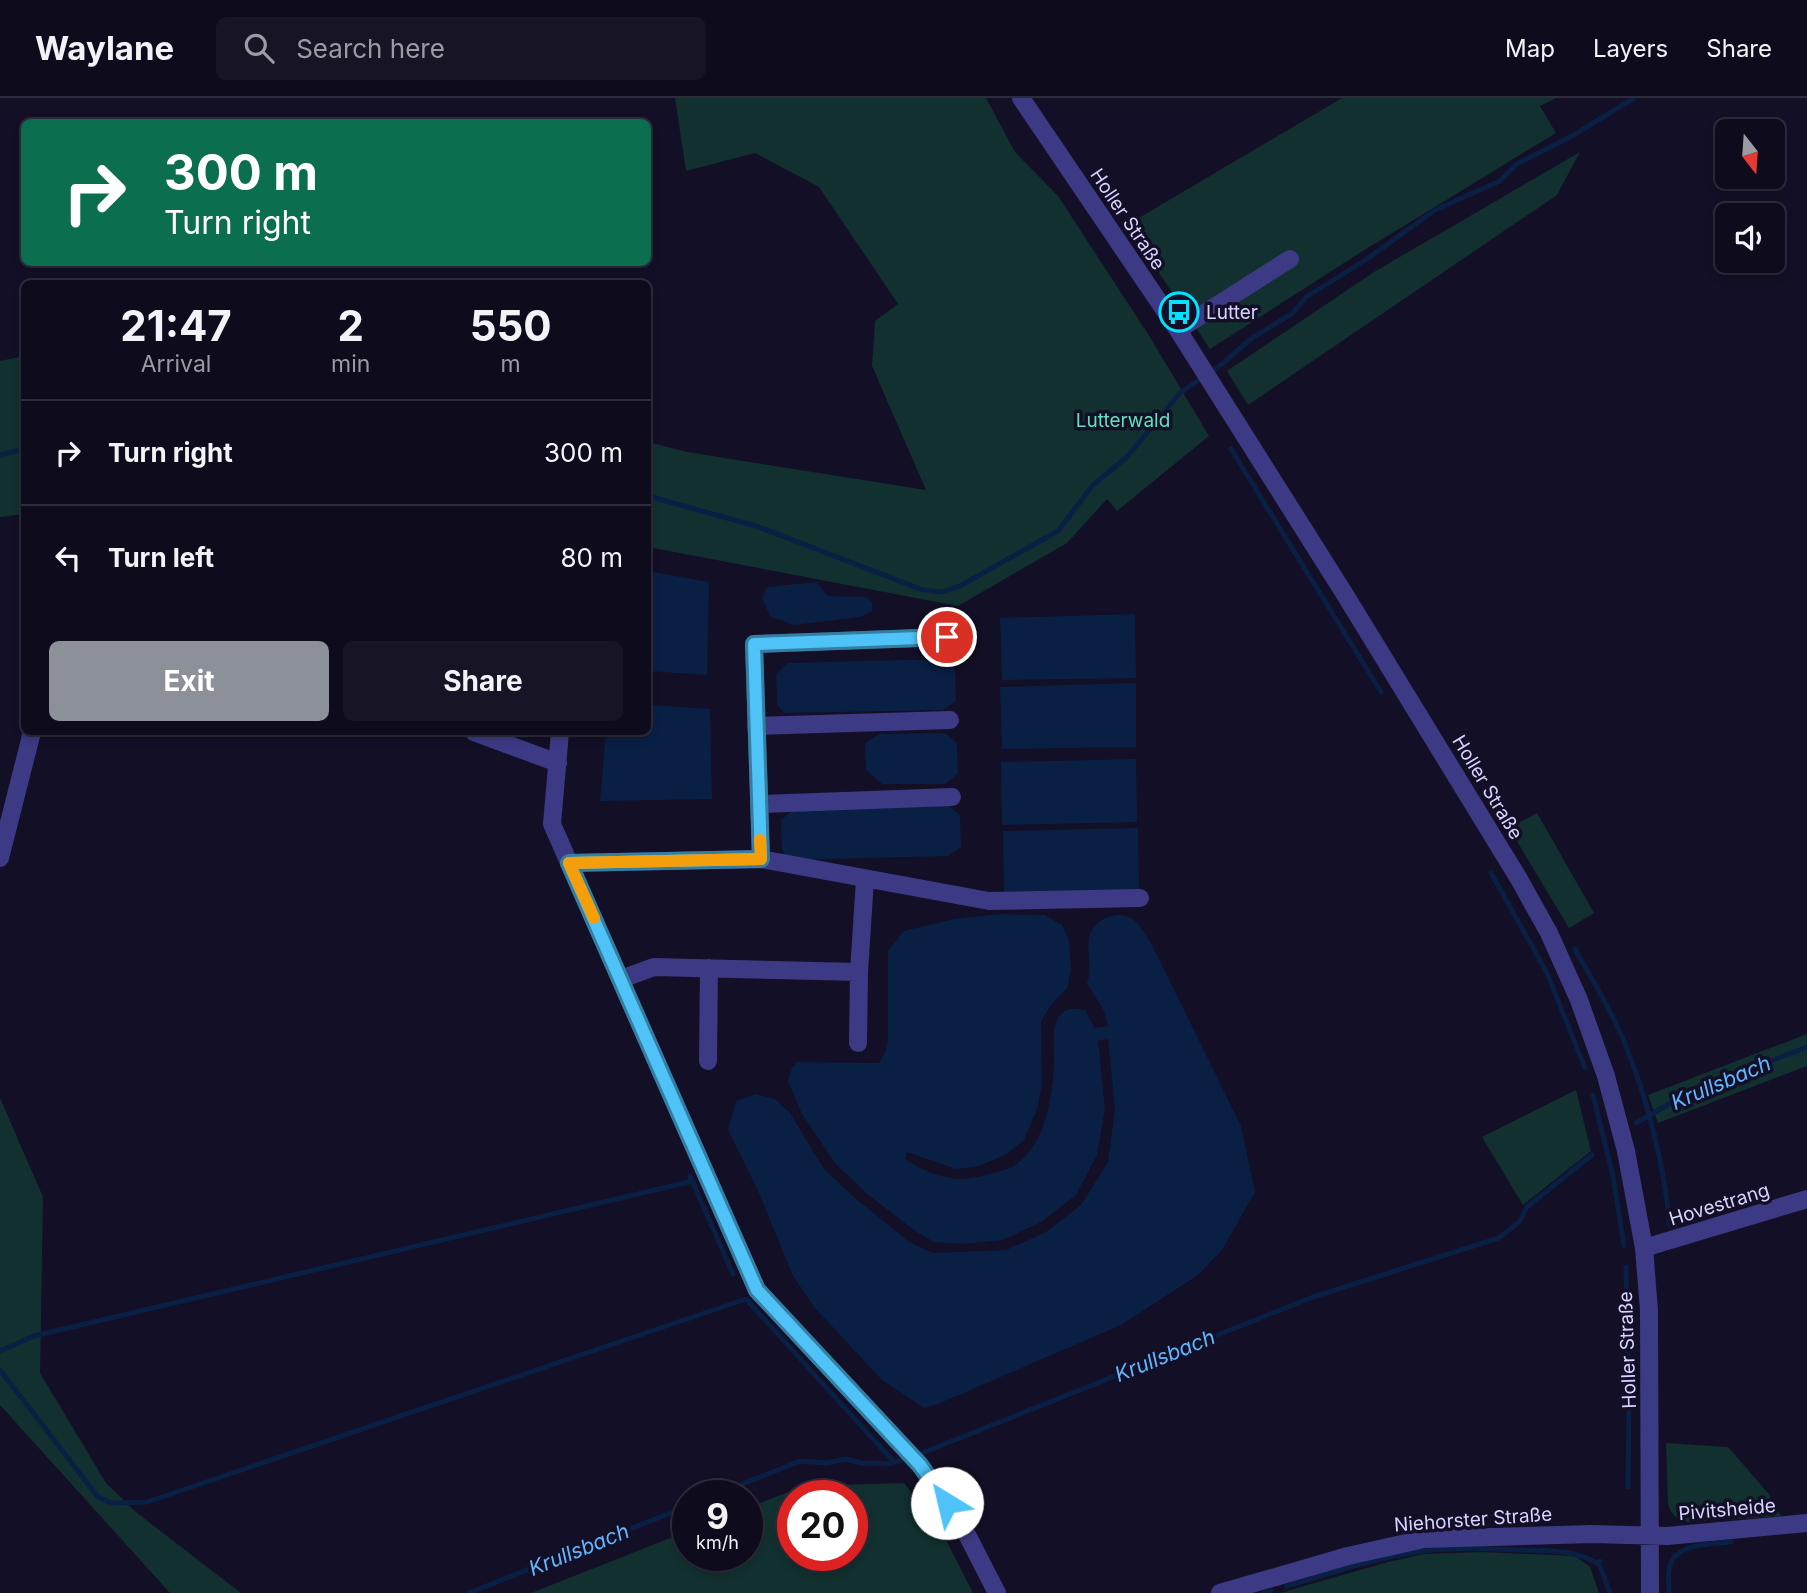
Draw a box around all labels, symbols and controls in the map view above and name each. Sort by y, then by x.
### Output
search box [216,17,706,80]
text: Waylane [35,28,174,68]
icon: search [240,29,278,67]
text: Search here [296,33,445,64]
text: Map [1505,34,1555,63]
text: Layers [1593,34,1668,63]
text: Share [1706,34,1772,63]
north arrow [1715,119,1785,189]
map controls [1715,119,1785,273]
text: 300 m [164,143,318,202]
icon: right [49,147,140,238]
street label: Holler Straße [1085,164,1170,274]
text: Turn right [164,203,311,242]
button: sound [1715,203,1785,273]
bus stop icon: Lutter [1158,291,1200,333]
text: 21:47 [120,300,232,351]
text: 2 [337,300,364,351]
text: 550 [470,300,552,351]
place label: Lutter [1206,301,1258,324]
text: Arrival [141,350,211,378]
text: min [331,350,370,378]
text: m [501,350,521,378]
park label: Lutterwald [1076,409,1170,432]
icon: right [49,434,87,472]
text: Turn right [108,437,233,468]
text: 300 m [544,437,623,468]
icon: left [49,539,87,577]
text: Turn left [108,542,214,573]
text: 80 m [560,542,623,573]
pin [917,607,977,667]
icon: arrive [928,618,966,656]
button: Exit [49,641,329,721]
button: Share [343,641,623,721]
street label: Holler Straße [1448,731,1528,843]
water label: Krullsbach [1667,1050,1774,1115]
street label: Hovestrang [1666,1178,1772,1231]
street label: Holler Straße [1614,1291,1641,1409]
water label: Krullsbach [1111,1324,1219,1387]
position arrow [910,1466,984,1540]
speed limit sign: 20 [777,1480,868,1571]
street label: Pivitsheide [1677,1494,1777,1525]
text: 9 [706,1495,729,1537]
street label: Niehorster Straße [1393,1503,1553,1536]
water label: Krullsbach [525,1518,633,1581]
text: km/h [696,1532,739,1553]

